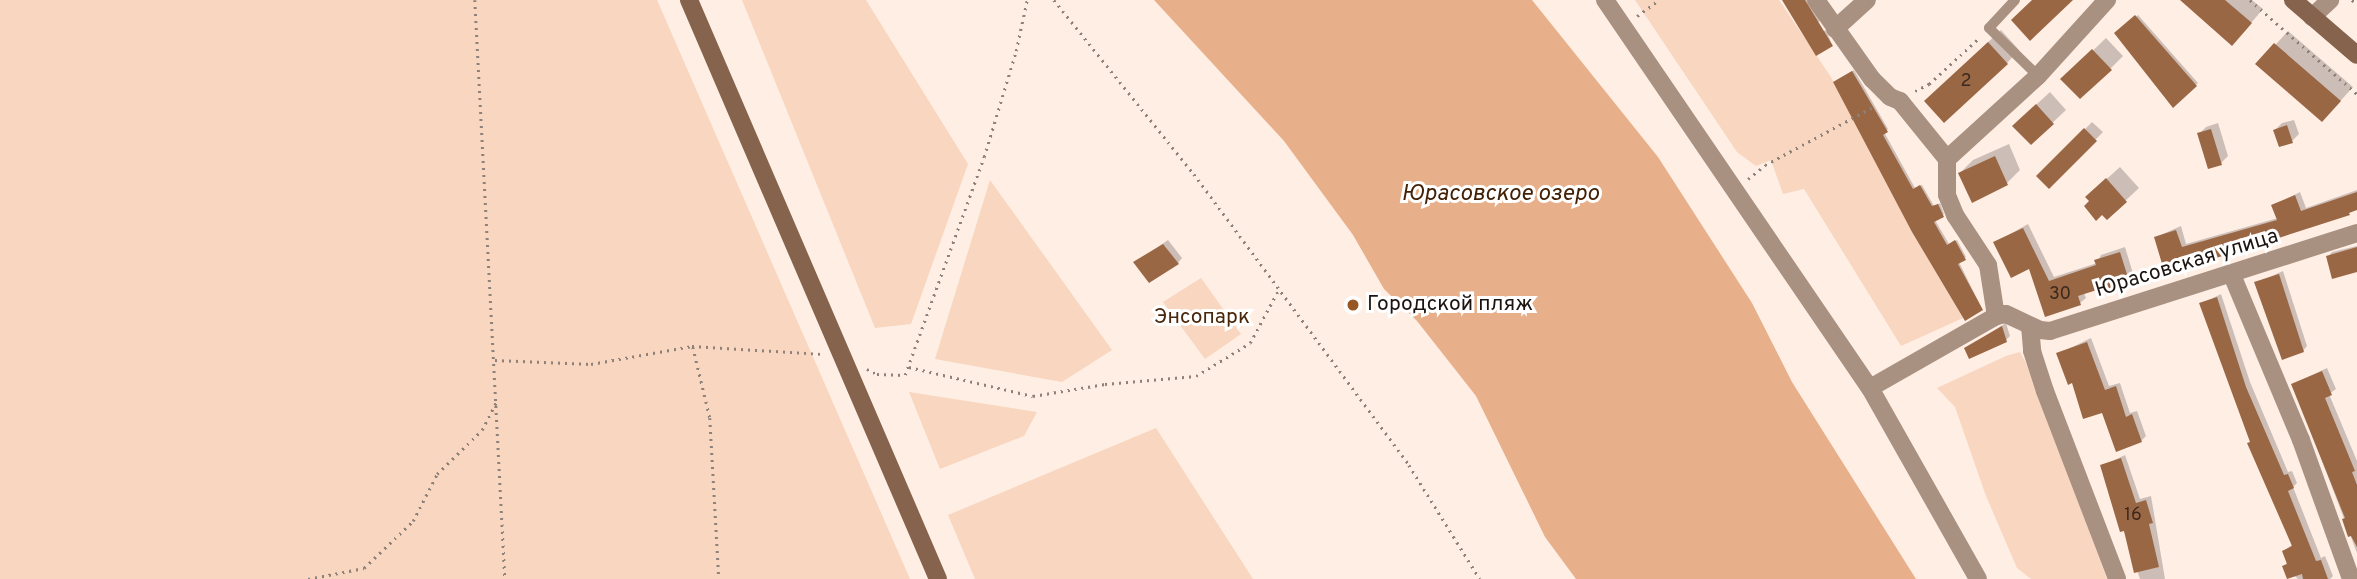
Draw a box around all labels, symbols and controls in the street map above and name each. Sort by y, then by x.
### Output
house number: 2 [1960,71,1972,93]
water label: Юрасовское озеро [1401,181,1599,209]
street label: Юрасовская улица [2092,224,2282,304]
house number: 30 [2049,284,2071,306]
place label: Городской пляж [1367,292,1533,318]
marker: Городской пляж [1345,297,1361,313]
park label: Энсопарк [1154,305,1250,331]
house number: 16 [2124,505,2142,527]

